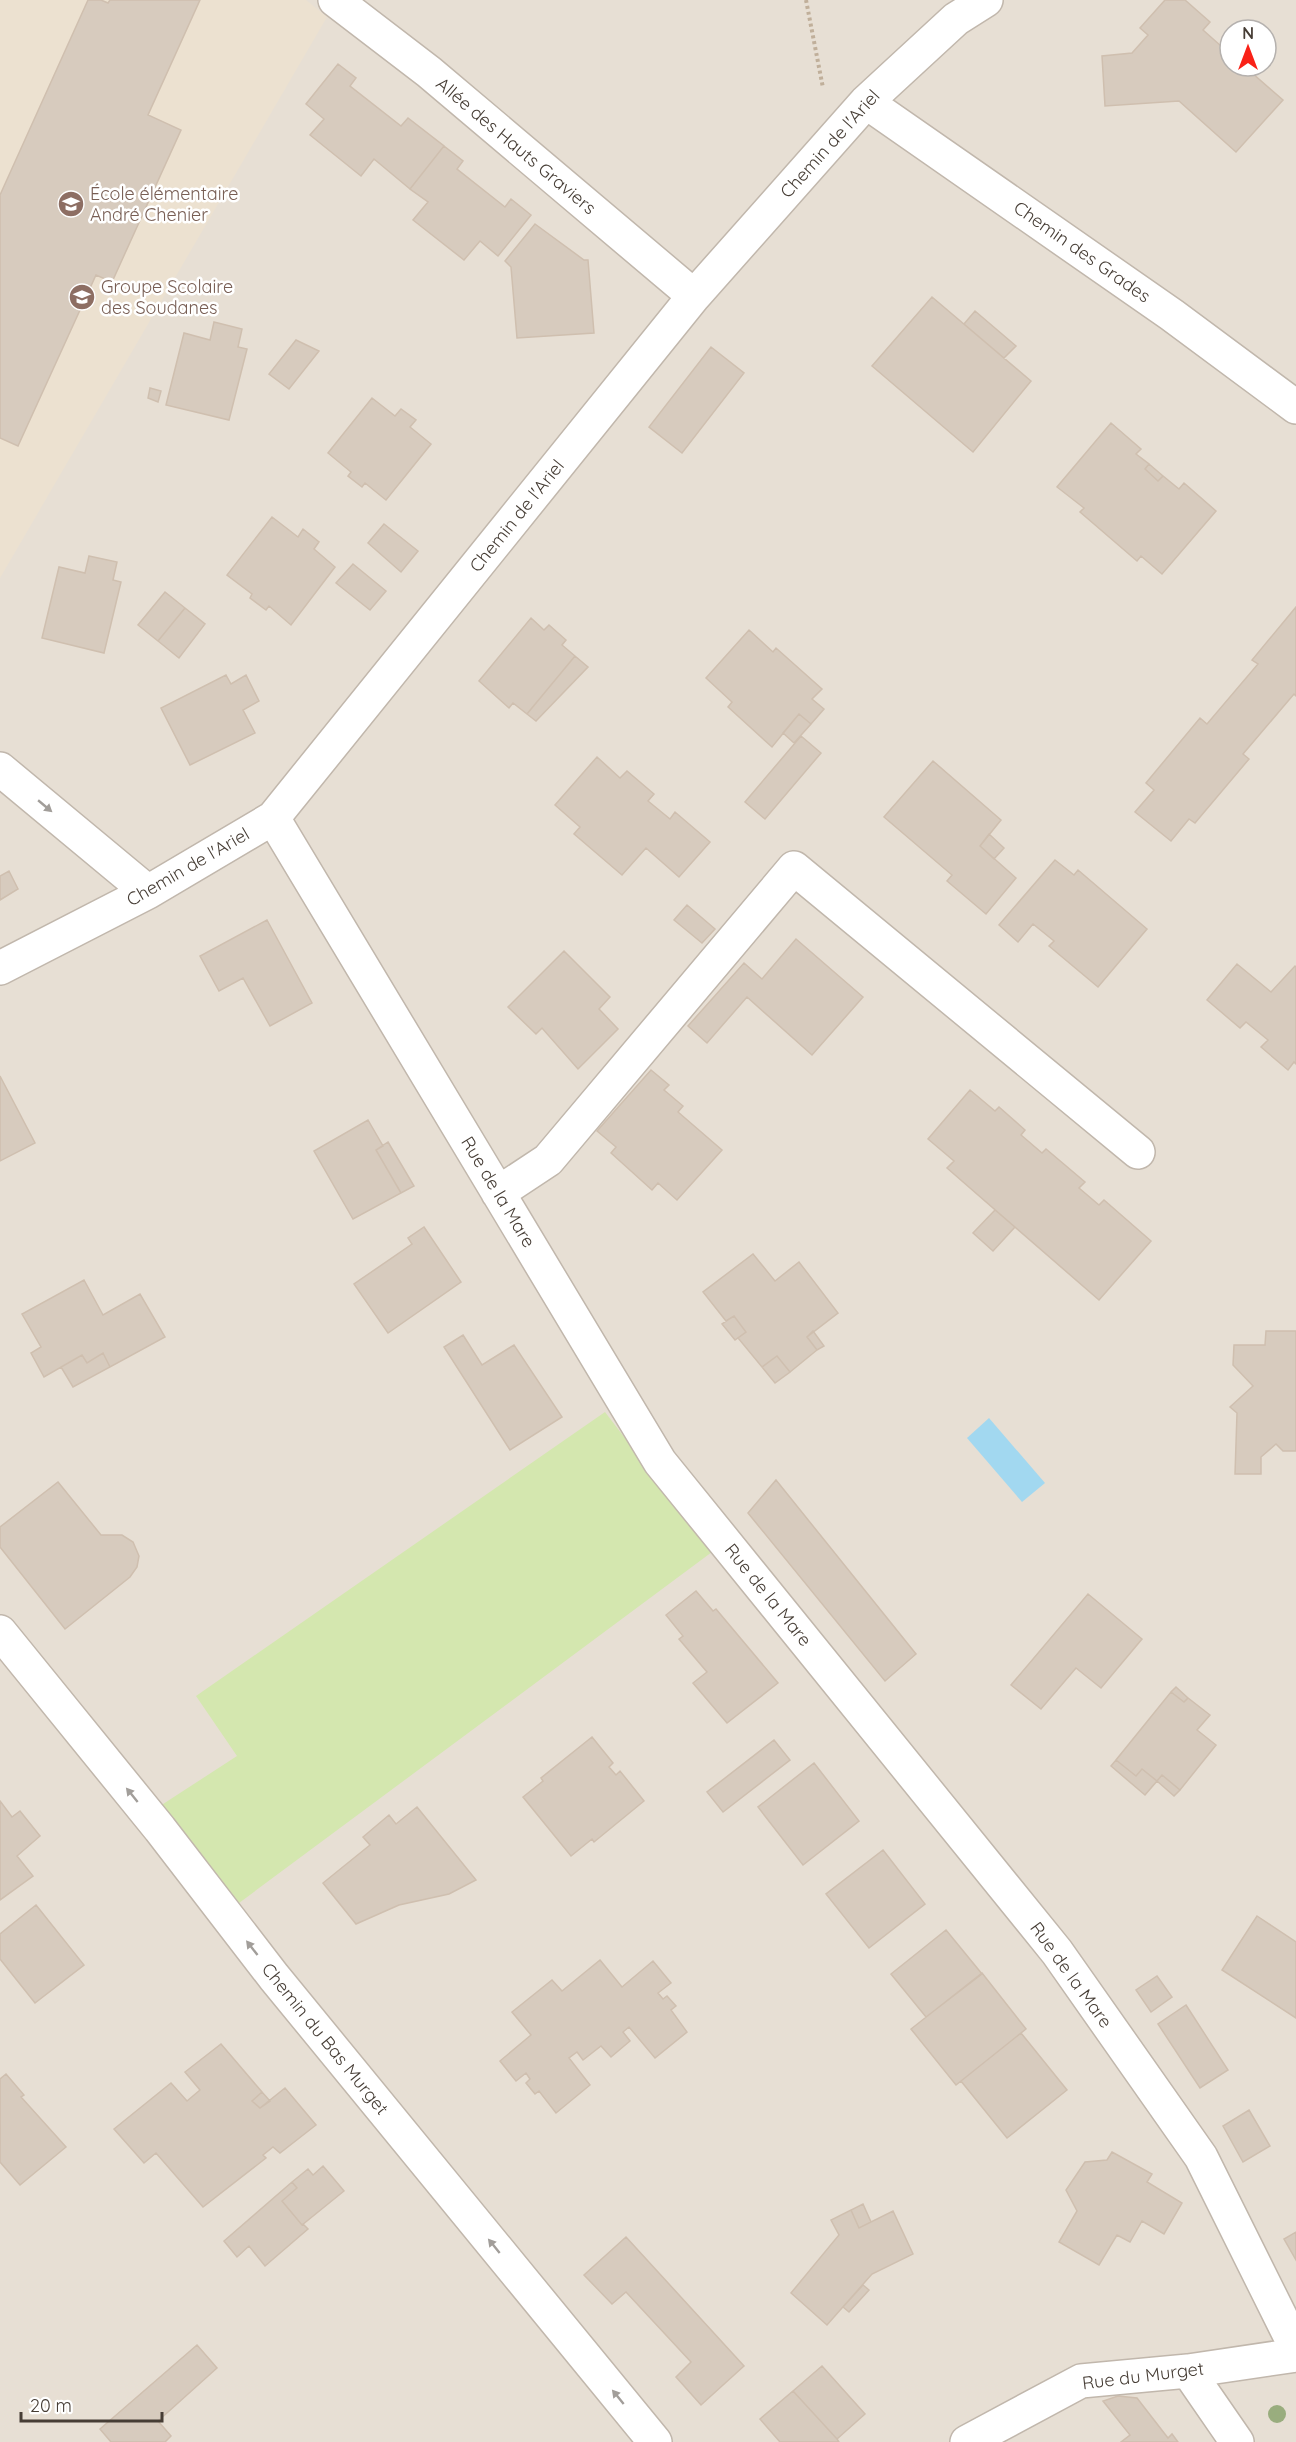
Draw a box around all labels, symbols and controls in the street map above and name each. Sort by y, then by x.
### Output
north arrow [1218,18,1278,78]
text: N [1242,23,1254,43]
street label: Allée des Hauts Graviers [432,72,601,219]
street label: Chemin de l'Ariel [775,85,884,203]
place label: École élémentaire André Chenier [90,182,238,226]
school or university icon: École élémentaire André Chenier [56,189,86,219]
street label: Chemin des Grades [1009,196,1155,307]
place label: Groupe Scolaire des Soudanes [101,275,233,319]
school or university icon: Groupe Scolaire des Soudanes [67,282,97,312]
street label: Chemin de l'Ariel [464,455,569,577]
one-way arrow [37,799,52,812]
street label: Chemin de l'Ariel [122,822,253,911]
street label: Rue de la Mare [456,1132,541,1252]
street label: Rue de la Mare [720,1539,817,1651]
one-way arrow [125,1787,138,1803]
street label: Rue de la Mare [1025,1917,1118,2032]
one-way arrow [246,1941,258,1956]
street label: Chemin du Bas Murget [257,1958,394,2119]
one-way arrow [488,2238,501,2254]
street label: Rue du Murget [1081,2357,1205,2394]
scale bar [21,2385,162,2423]
one-way arrow [612,2390,625,2405]
text: 20 m [30,2394,72,2417]

